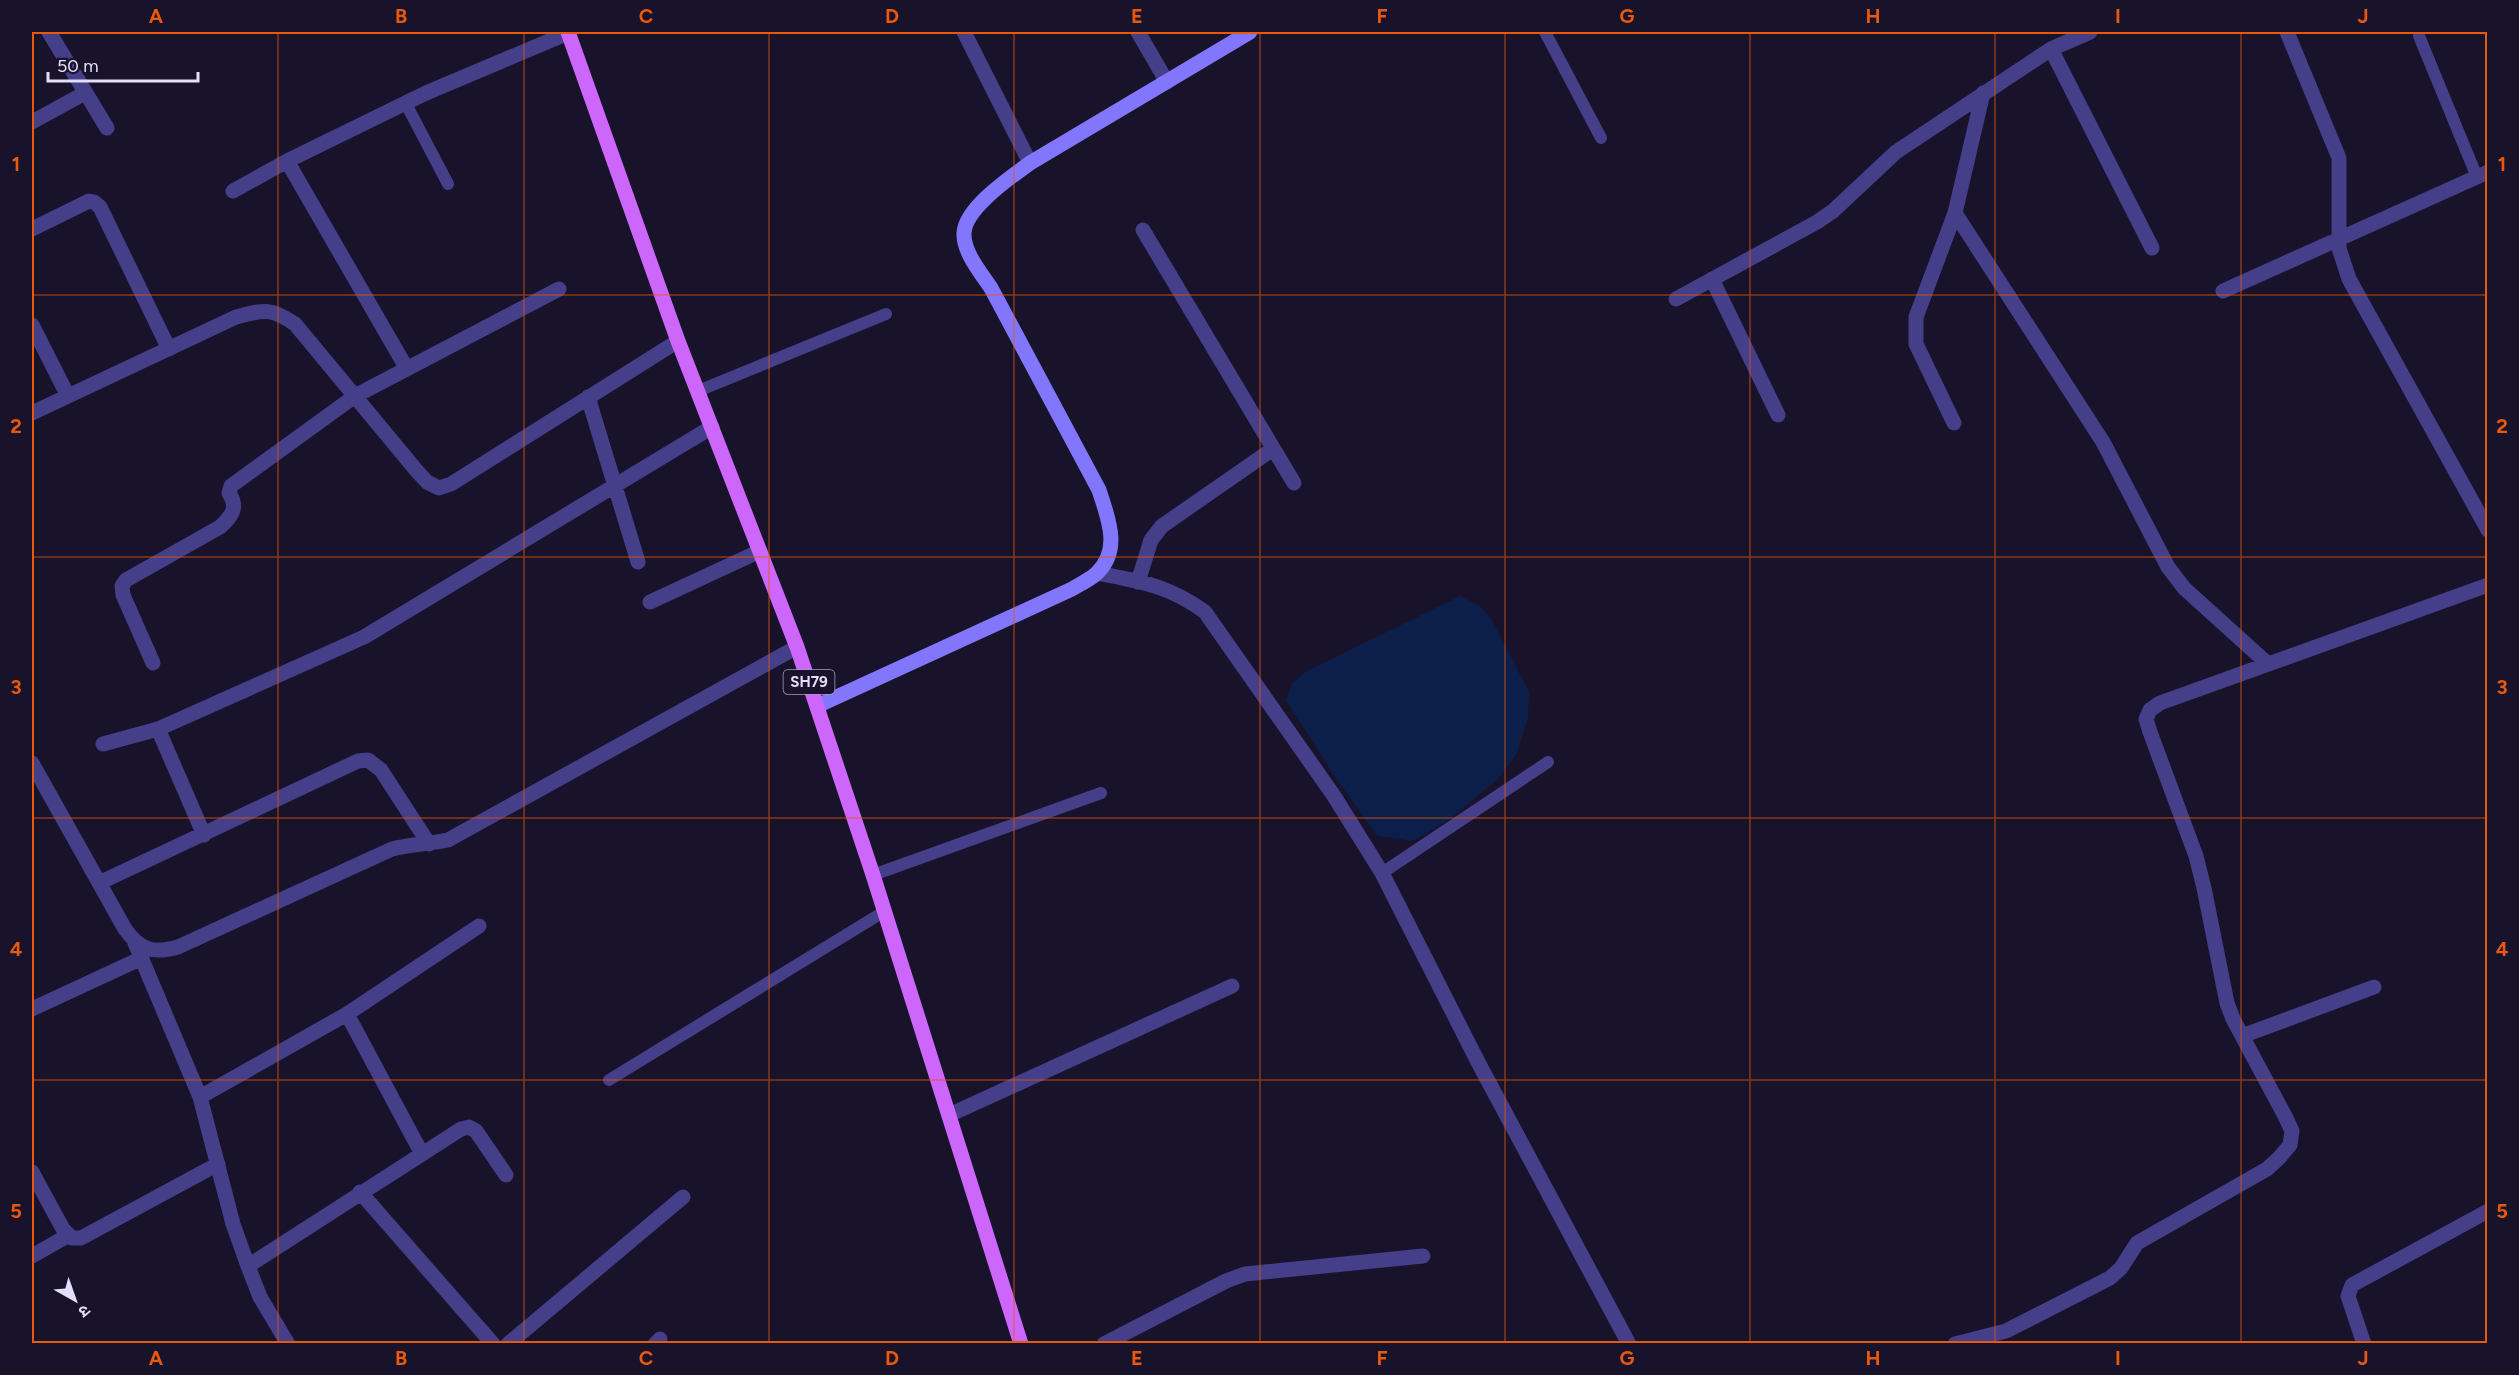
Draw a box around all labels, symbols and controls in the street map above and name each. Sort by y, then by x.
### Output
text: A [149,4,164,28]
text: B [395,4,407,28]
text: C [639,4,653,28]
text: D [885,4,899,28]
text: E [1131,4,1143,28]
text: F [1376,4,1388,28]
text: G [1620,4,1635,28]
text: H [1866,4,1881,28]
text: I [2115,4,2121,28]
text: J [2357,4,2369,28]
scale bar [48,45,198,83]
text: 50 m [57,55,99,77]
text: 1 [12,152,20,176]
text: 1 [2498,152,2506,176]
text: 2 [10,414,22,438]
text: 2 [2496,414,2508,438]
road number: SH79 [784,670,834,694]
text: 3 [10,675,22,699]
text: 3 [2496,675,2508,699]
text: 4 [10,937,23,961]
text: 4 [2496,937,2509,961]
text: 5 [10,1199,22,1223]
text: 5 [2496,1199,2508,1223]
north arrow [45,1270,105,1330]
text: उ [74,1301,94,1322]
text: A [149,1346,164,1370]
text: B [395,1346,407,1370]
text: C [639,1346,653,1370]
text: D [885,1346,899,1370]
text: E [1131,1346,1143,1370]
text: F [1376,1346,1388,1370]
text: G [1620,1346,1635,1370]
text: H [1866,1346,1881,1370]
text: I [2115,1346,2121,1370]
text: J [2357,1346,2369,1370]

